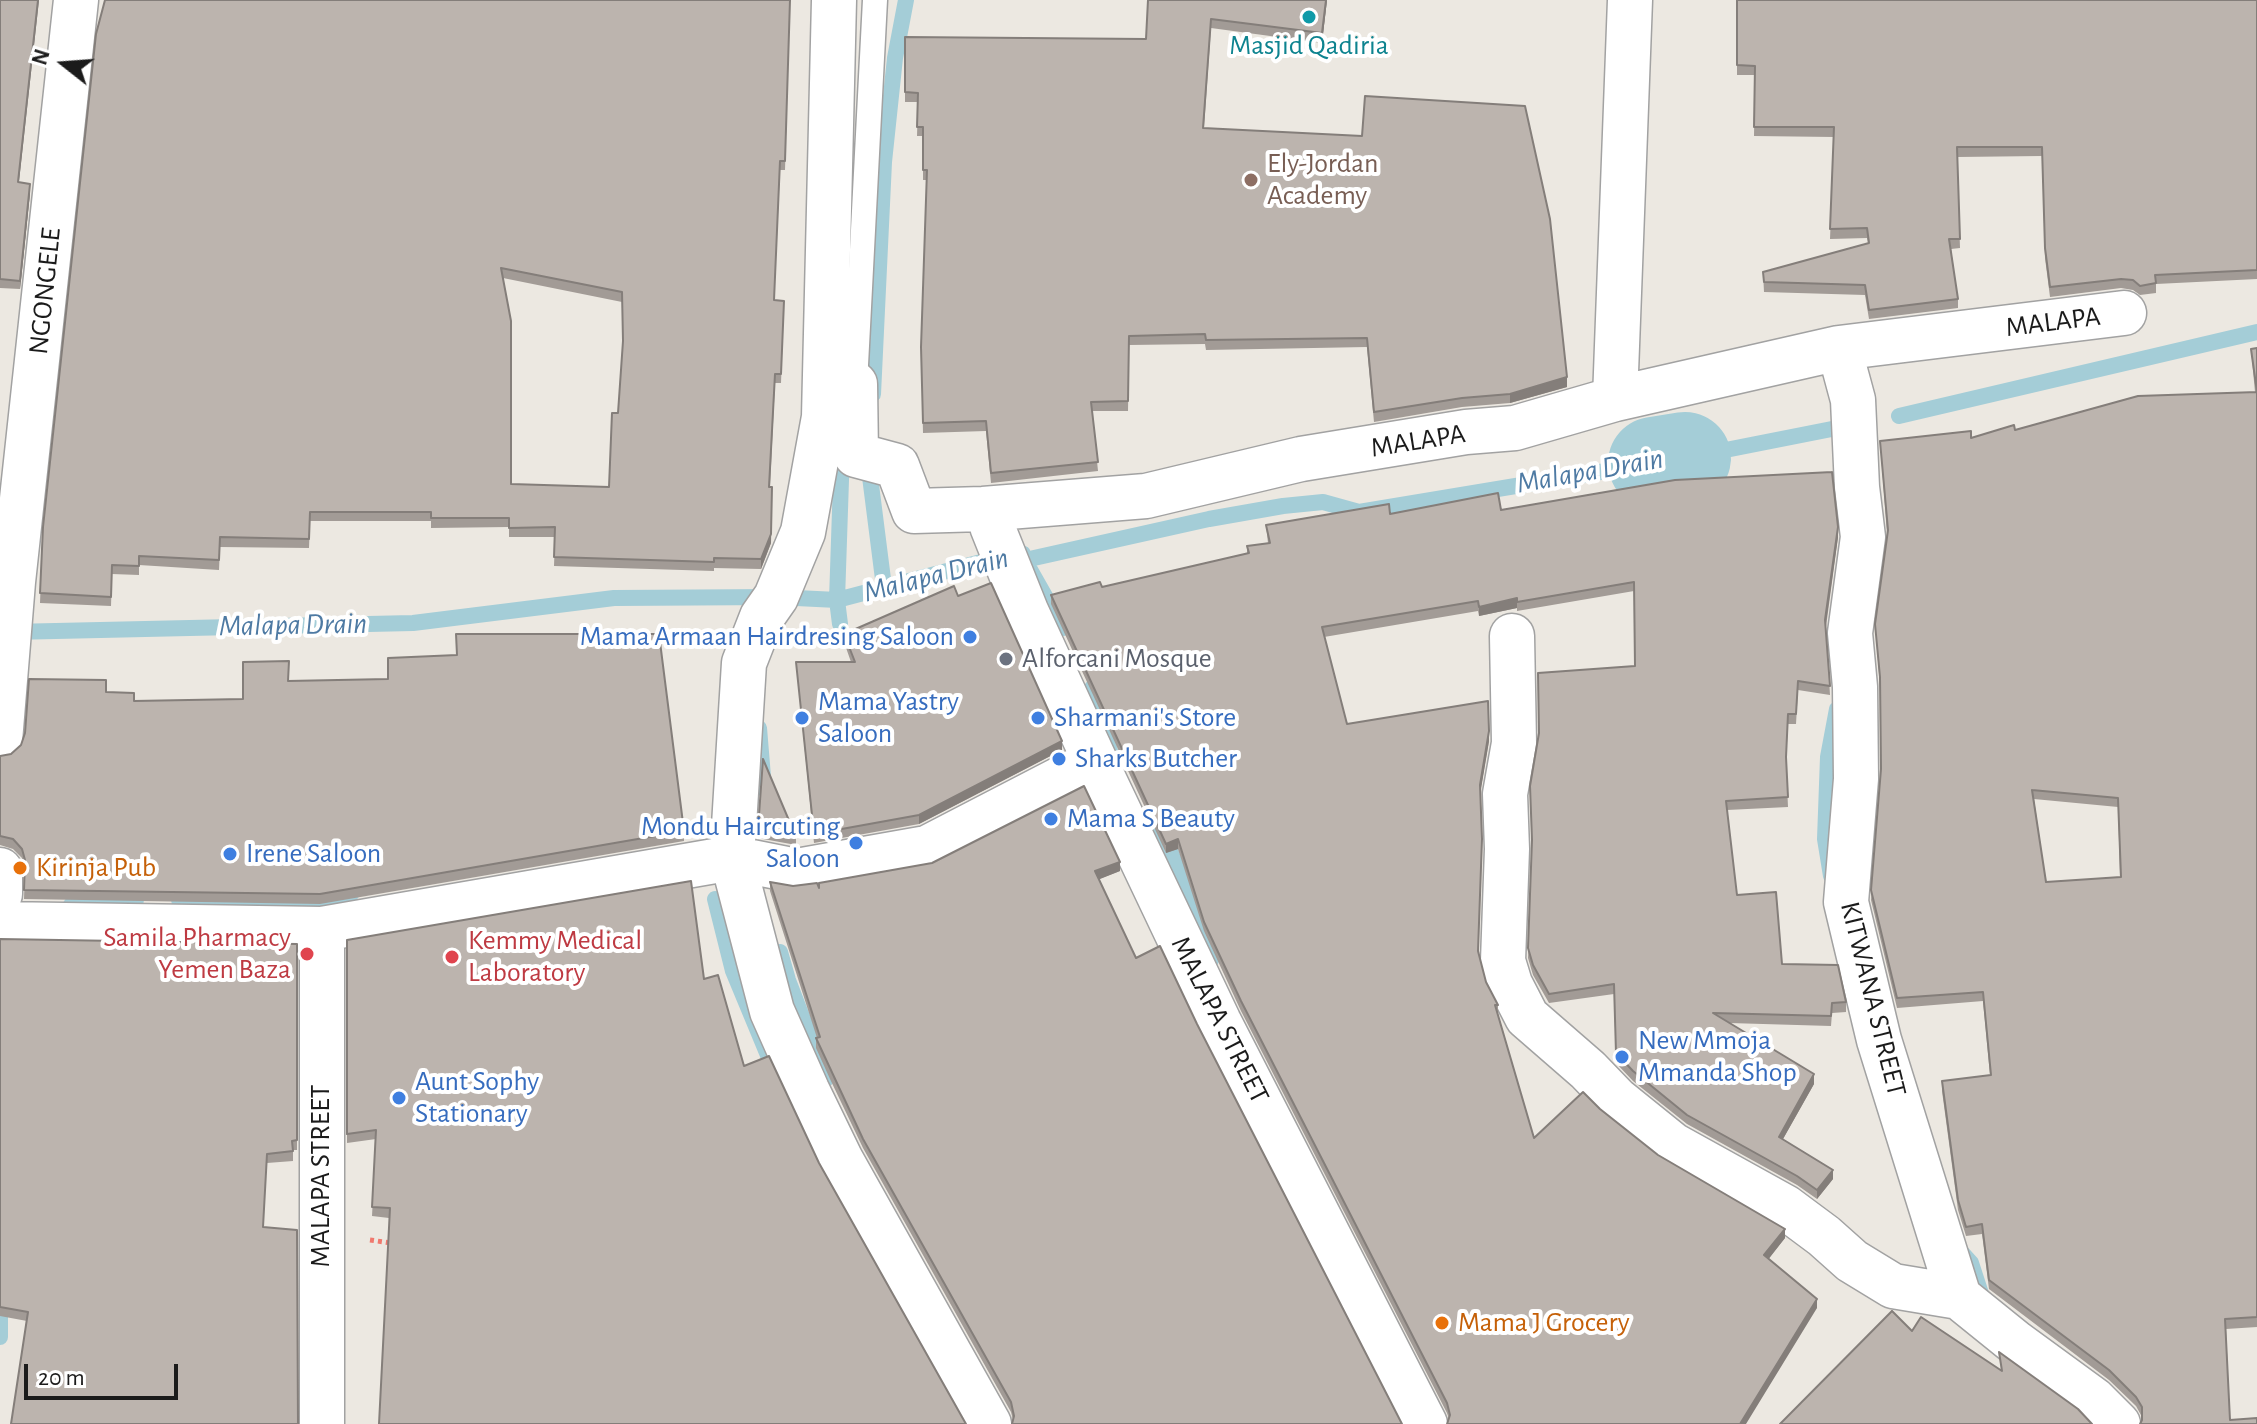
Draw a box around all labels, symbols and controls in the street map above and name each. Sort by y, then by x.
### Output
marker: Masjid Qadiria [1300,8,1318,26]
north arrow [24,24,104,104]
place label: Masjid Qadiria [1229,29,1389,63]
text: N [28,46,54,68]
place label: Ely-Jordan Academy [1267,147,1378,213]
marker: Ely-Jordan Academy [1242,171,1260,189]
street label: NGONGELE [22,226,68,356]
street label: MALAPA [2004,300,2102,344]
street label: MALAPA [1368,417,1468,465]
water label: Malapa Drain [1514,440,1666,502]
water label: Malapa Drain [860,540,1012,610]
water label: Malapa Drain [218,606,368,644]
place label: Mama Armaan Hairdresing Saloon [580,620,954,654]
marker: Mama Armaan Hairdresing Saloon [961,628,979,646]
place label: Alforcani Mosque [1022,642,1212,676]
marker: Alforcani Mosque [997,650,1015,668]
place label: Mama Yastry Saloon [818,685,959,751]
place label: Sharmani's Store [1054,701,1236,735]
marker: Mama Yastry Saloon [793,709,811,727]
marker: Sharmani's Store [1029,709,1047,727]
place label: Sharks Butcher [1075,742,1237,776]
marker: Sharks Butcher [1050,750,1068,768]
place label: Mama S Beauty [1067,802,1235,836]
place label: Mondu Haircuting Saloon [641,810,840,876]
marker: Mama S Beauty [1042,810,1060,828]
marker: Mondu Haircuting Saloon [847,834,865,852]
place label: Irene Saloon [246,837,381,871]
marker: Irene Saloon [221,845,239,863]
place label: Kirinja Pub [36,851,156,885]
marker: Kirinja Pub [11,859,29,877]
street label: KITWANA STREET [1833,898,1913,1100]
place label: Samila Pharmacy Yemen Baza [103,921,291,987]
place label: Kemmy Medical Laboratory [468,924,642,990]
street label: MALAPA STREET [1164,931,1276,1109]
marker: Samila Pharmacy Yemen Baza [298,945,316,963]
marker: Kemmy Medical Laboratory [443,948,461,966]
place label: New Mmoja Mmanda Shop [1638,1024,1797,1090]
marker: New Mmoja Mmanda Shop [1613,1048,1631,1066]
place label: Aunt Sophy Stationary [415,1065,539,1131]
street label: MALAPA STREET [304,1085,338,1267]
marker: Aunt Sophy Stationary [390,1089,408,1107]
place label: Mama J Grocery [1458,1306,1630,1340]
marker: Mama J Grocery [1433,1314,1451,1332]
scale bar [28,1348,182,1398]
text: 20 m [38,1366,85,1390]

